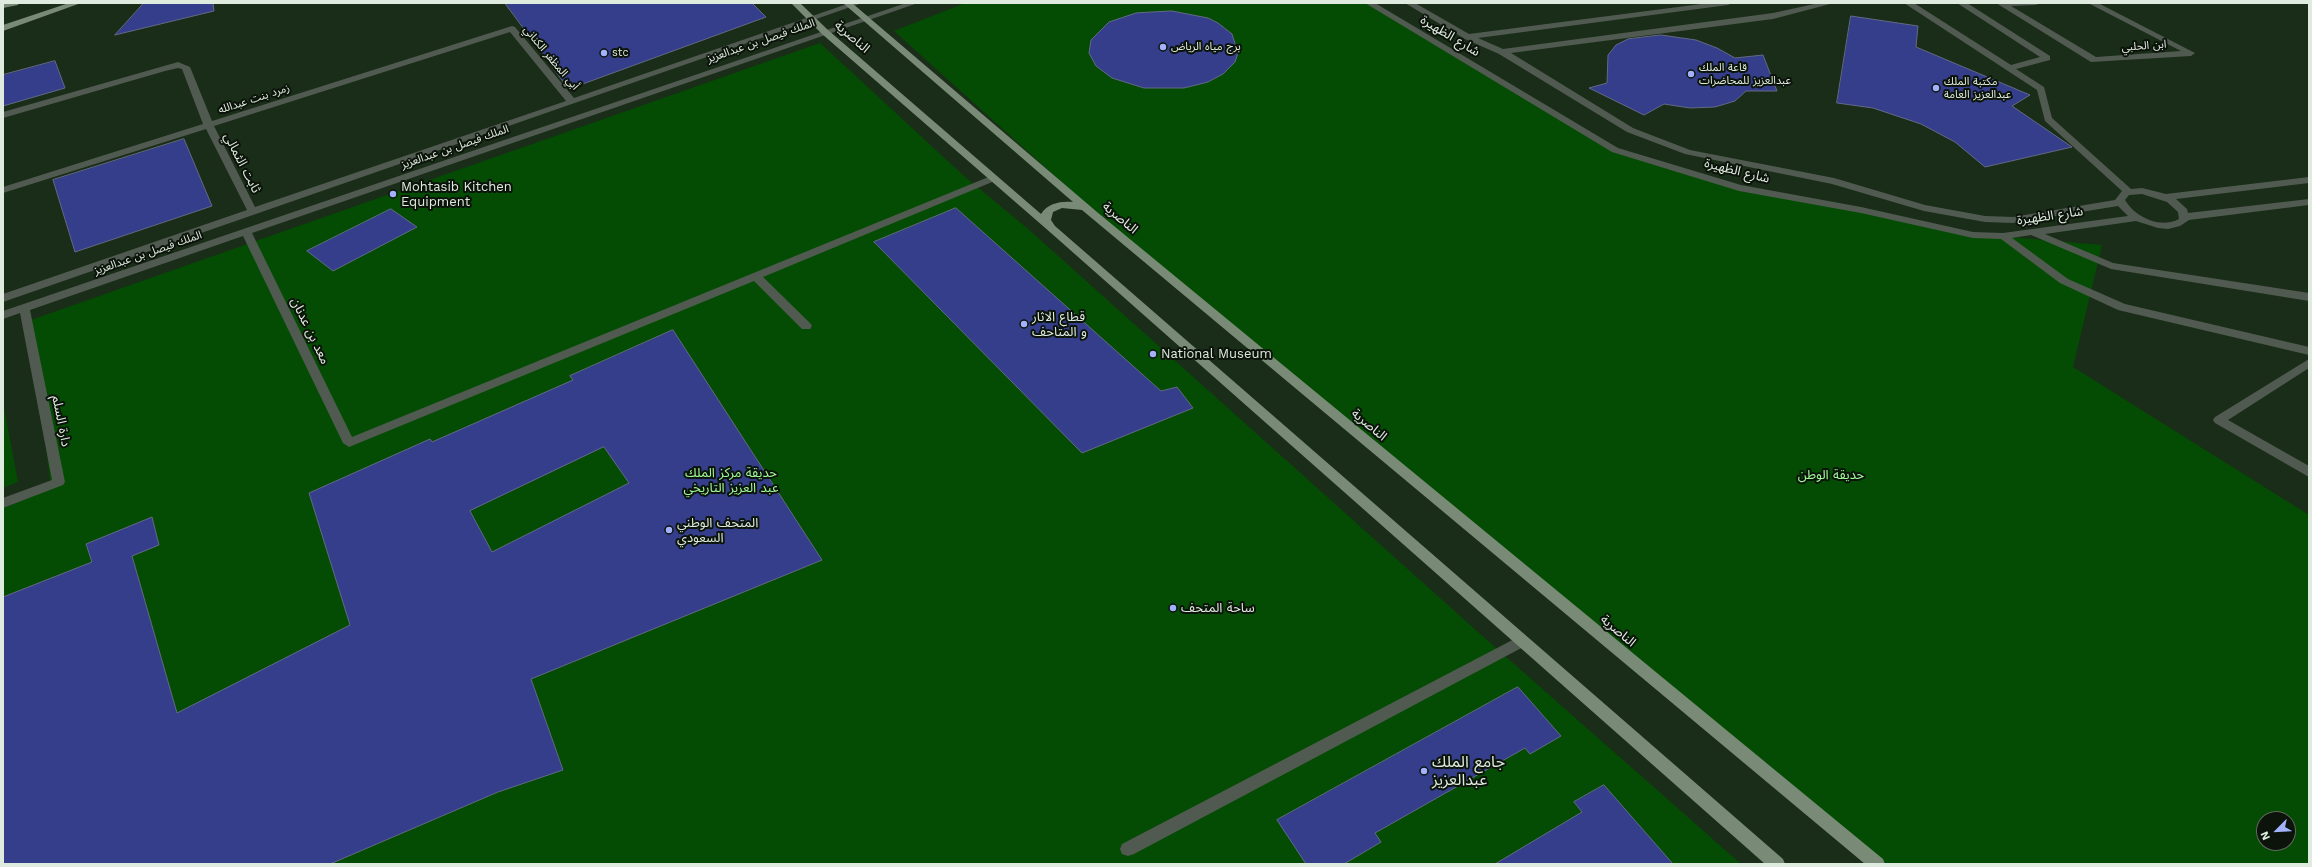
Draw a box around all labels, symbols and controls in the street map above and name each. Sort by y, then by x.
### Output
street label: شارع الظهيرة [1417,12,1483,60]
street label: الملك فيصل بن عبدالعزيز [705,16,817,66]
street label: الناصرية [831,18,873,56]
street label: أبي المظفر الكناني [520,23,582,93]
street label: ابن الحلبي [2121,38,2167,54]
place label: برج مياه الرياض [1171,40,1241,54]
marker: برج مياه الرياض [1158,42,1168,52]
place label: stc [612,46,629,60]
marker: stc [599,48,609,58]
place label: قاعة الملك عبدالعزيز للمحاضرات [1699,61,1791,87]
marker: قاعة الملك عبدالعزيز للمحاضرات [1686,69,1696,79]
place label: مكتبة الملك عبدالعزيز العامة [1944,75,2011,101]
street label: زمرد بنت عبدالله [217,81,291,117]
marker: مكتبة الملك عبدالعزيز العامة [1931,83,1941,93]
street label: الملك فيصل بن عبدالعزيز [399,122,511,172]
street label: ثابت الثمالي [220,130,264,196]
street label: شارع الظهيرة [1703,155,1771,187]
place label: Mohtasib Kitchen Equipment [401,179,512,210]
marker: Mohtasib Kitchen Equipment [388,189,398,199]
street label: الناصرية [1099,199,1141,237]
street label: شارع الظهيرة [2016,204,2084,228]
street label: الملك فيصل بن عبدالعزيز [92,228,204,278]
street label: معد بن عدنان [287,295,333,367]
place label: قطاع الاثار و المتاحف [1032,309,1087,340]
marker: قطاع الاثار و المتاحف [1019,319,1029,329]
place label: National Museum [1161,346,1272,362]
marker: National Museum [1148,349,1158,359]
street label: دارة السلم [48,394,74,448]
street label: الناصرية [1348,406,1390,444]
park label: حديقة مركز الملك عبد العزيز التاريخي [683,465,779,496]
park label: حديقة الوطن [1798,467,1864,483]
place label: المتحف الوطني السعودي [677,515,758,546]
marker: المتحف الوطني السعودي [664,525,674,535]
place label: ساحة المتحف [1181,600,1255,616]
marker: ساحة المتحف [1168,603,1178,613]
street label: الناصرية [1597,612,1639,650]
place label: جامع الملك عبدالعزيز [1432,752,1505,790]
marker: جامع الملك عبدالعزيز [1419,766,1429,776]
north arrow [2256,811,2296,851]
text: N [2258,829,2273,842]

